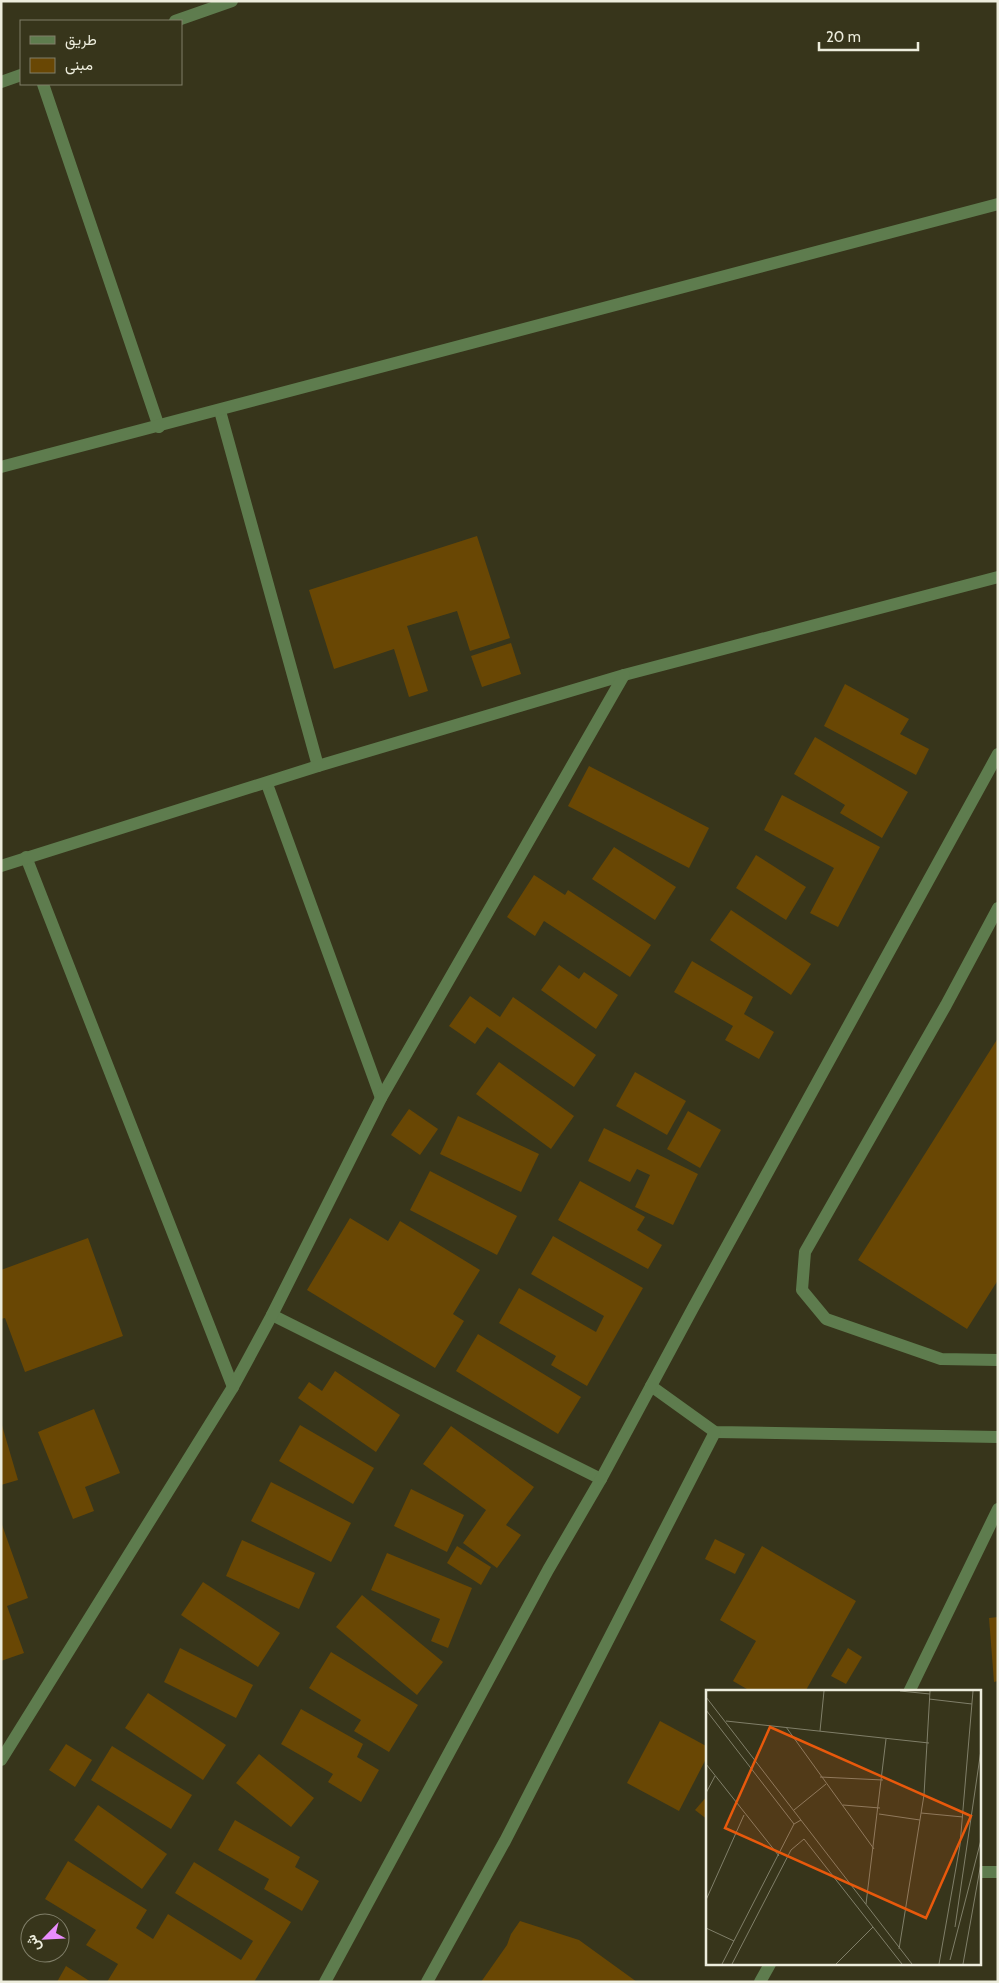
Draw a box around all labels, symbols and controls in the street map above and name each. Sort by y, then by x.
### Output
legend [20,20,182,85]
scale bar [819,20,918,52]
text: 20 m [826,28,861,46]
text: طريق [65,31,97,50]
text: مبنى [65,56,93,75]
inset map [706,1690,982,1966]
north arrow [20,1913,70,1963]
text: ش [21,1932,45,1955]

